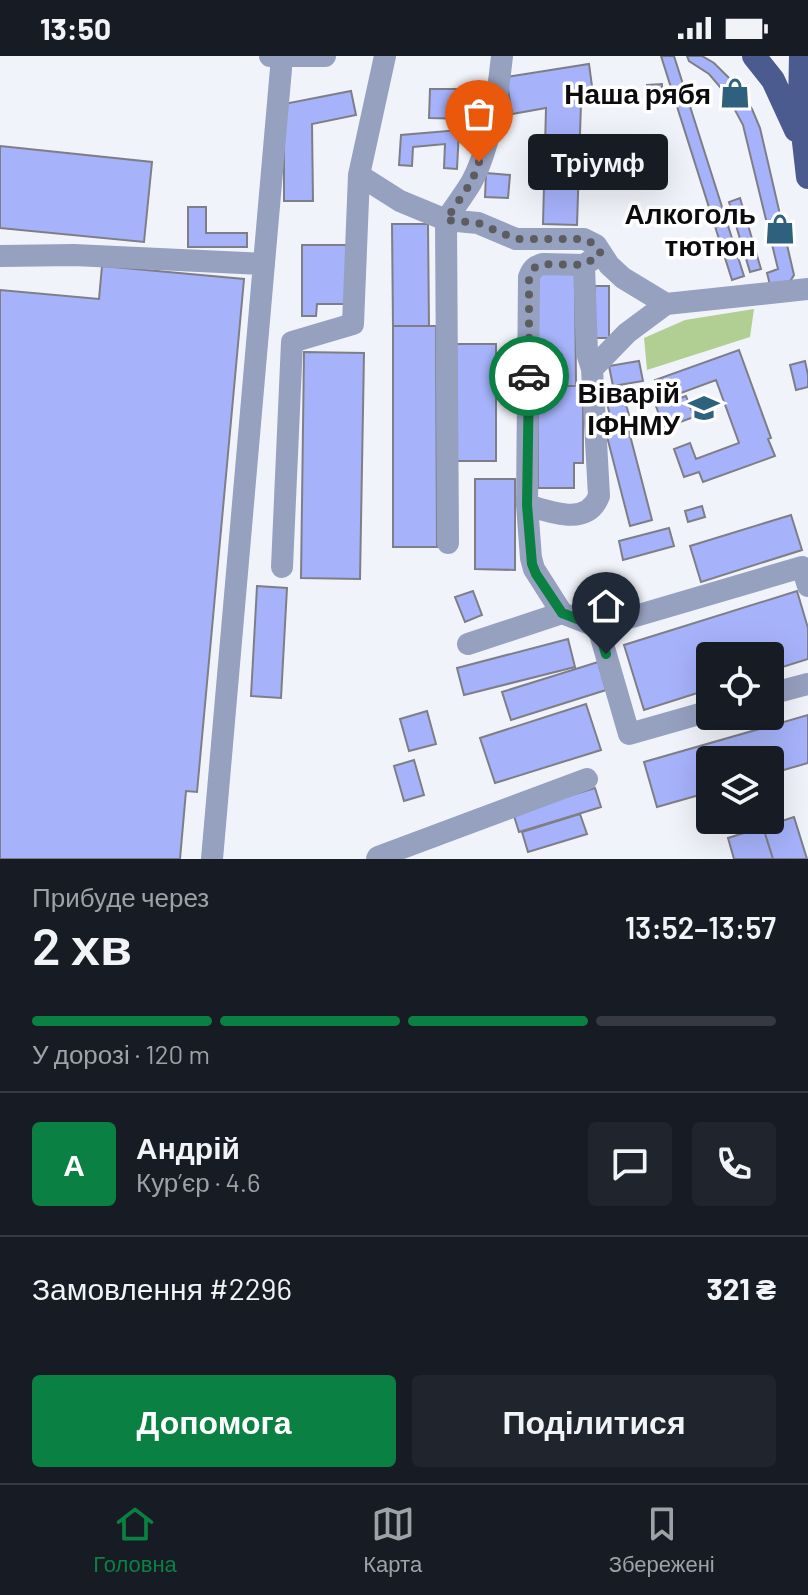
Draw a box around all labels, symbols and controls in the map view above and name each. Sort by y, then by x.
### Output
text: 13:50 [40,10,111,46]
place label: Наша рябя [564,76,711,110]
shop icon: Наша рябя [718,76,752,110]
pin [445,80,513,162]
icon: bag [457,92,501,136]
callout: Тріумф [527,134,667,190]
text: Тріумф [551,146,645,177]
place label: Алкоголь тютюн [625,196,756,262]
shop icon: Алкоголь тютюн [763,212,797,246]
courier [489,336,569,416]
icon: car [507,354,551,398]
place label: Віварій ІФНМУ [577,375,681,441]
school or university icon: Віварій ІФНМУ [687,391,721,425]
pin [572,572,640,654]
icon: home [584,584,628,628]
map controls [696,642,784,834]
button: locate [696,642,784,730]
button: layers [696,746,784,834]
text: Прибуде через [32,881,209,912]
text: 13:52–13:57 [625,909,776,945]
text: 2 хв [32,913,132,975]
text: У дорозі · 120 m [32,1038,210,1069]
button: chat [588,1122,672,1206]
button: phone [692,1122,776,1206]
text: Андрій [136,1129,240,1165]
text: А [63,1146,85,1182]
text: Кур’єр · 4.6 [136,1166,260,1197]
text: Замовлення #2296 [32,1270,292,1306]
text: 321 ₴ [707,1270,776,1306]
button: Допомога [32,1375,396,1467]
button: Поділитися [412,1375,776,1467]
tab: Головна [93,1502,177,1578]
tab: Карта [363,1502,422,1578]
tab: Збережені [609,1502,715,1578]

